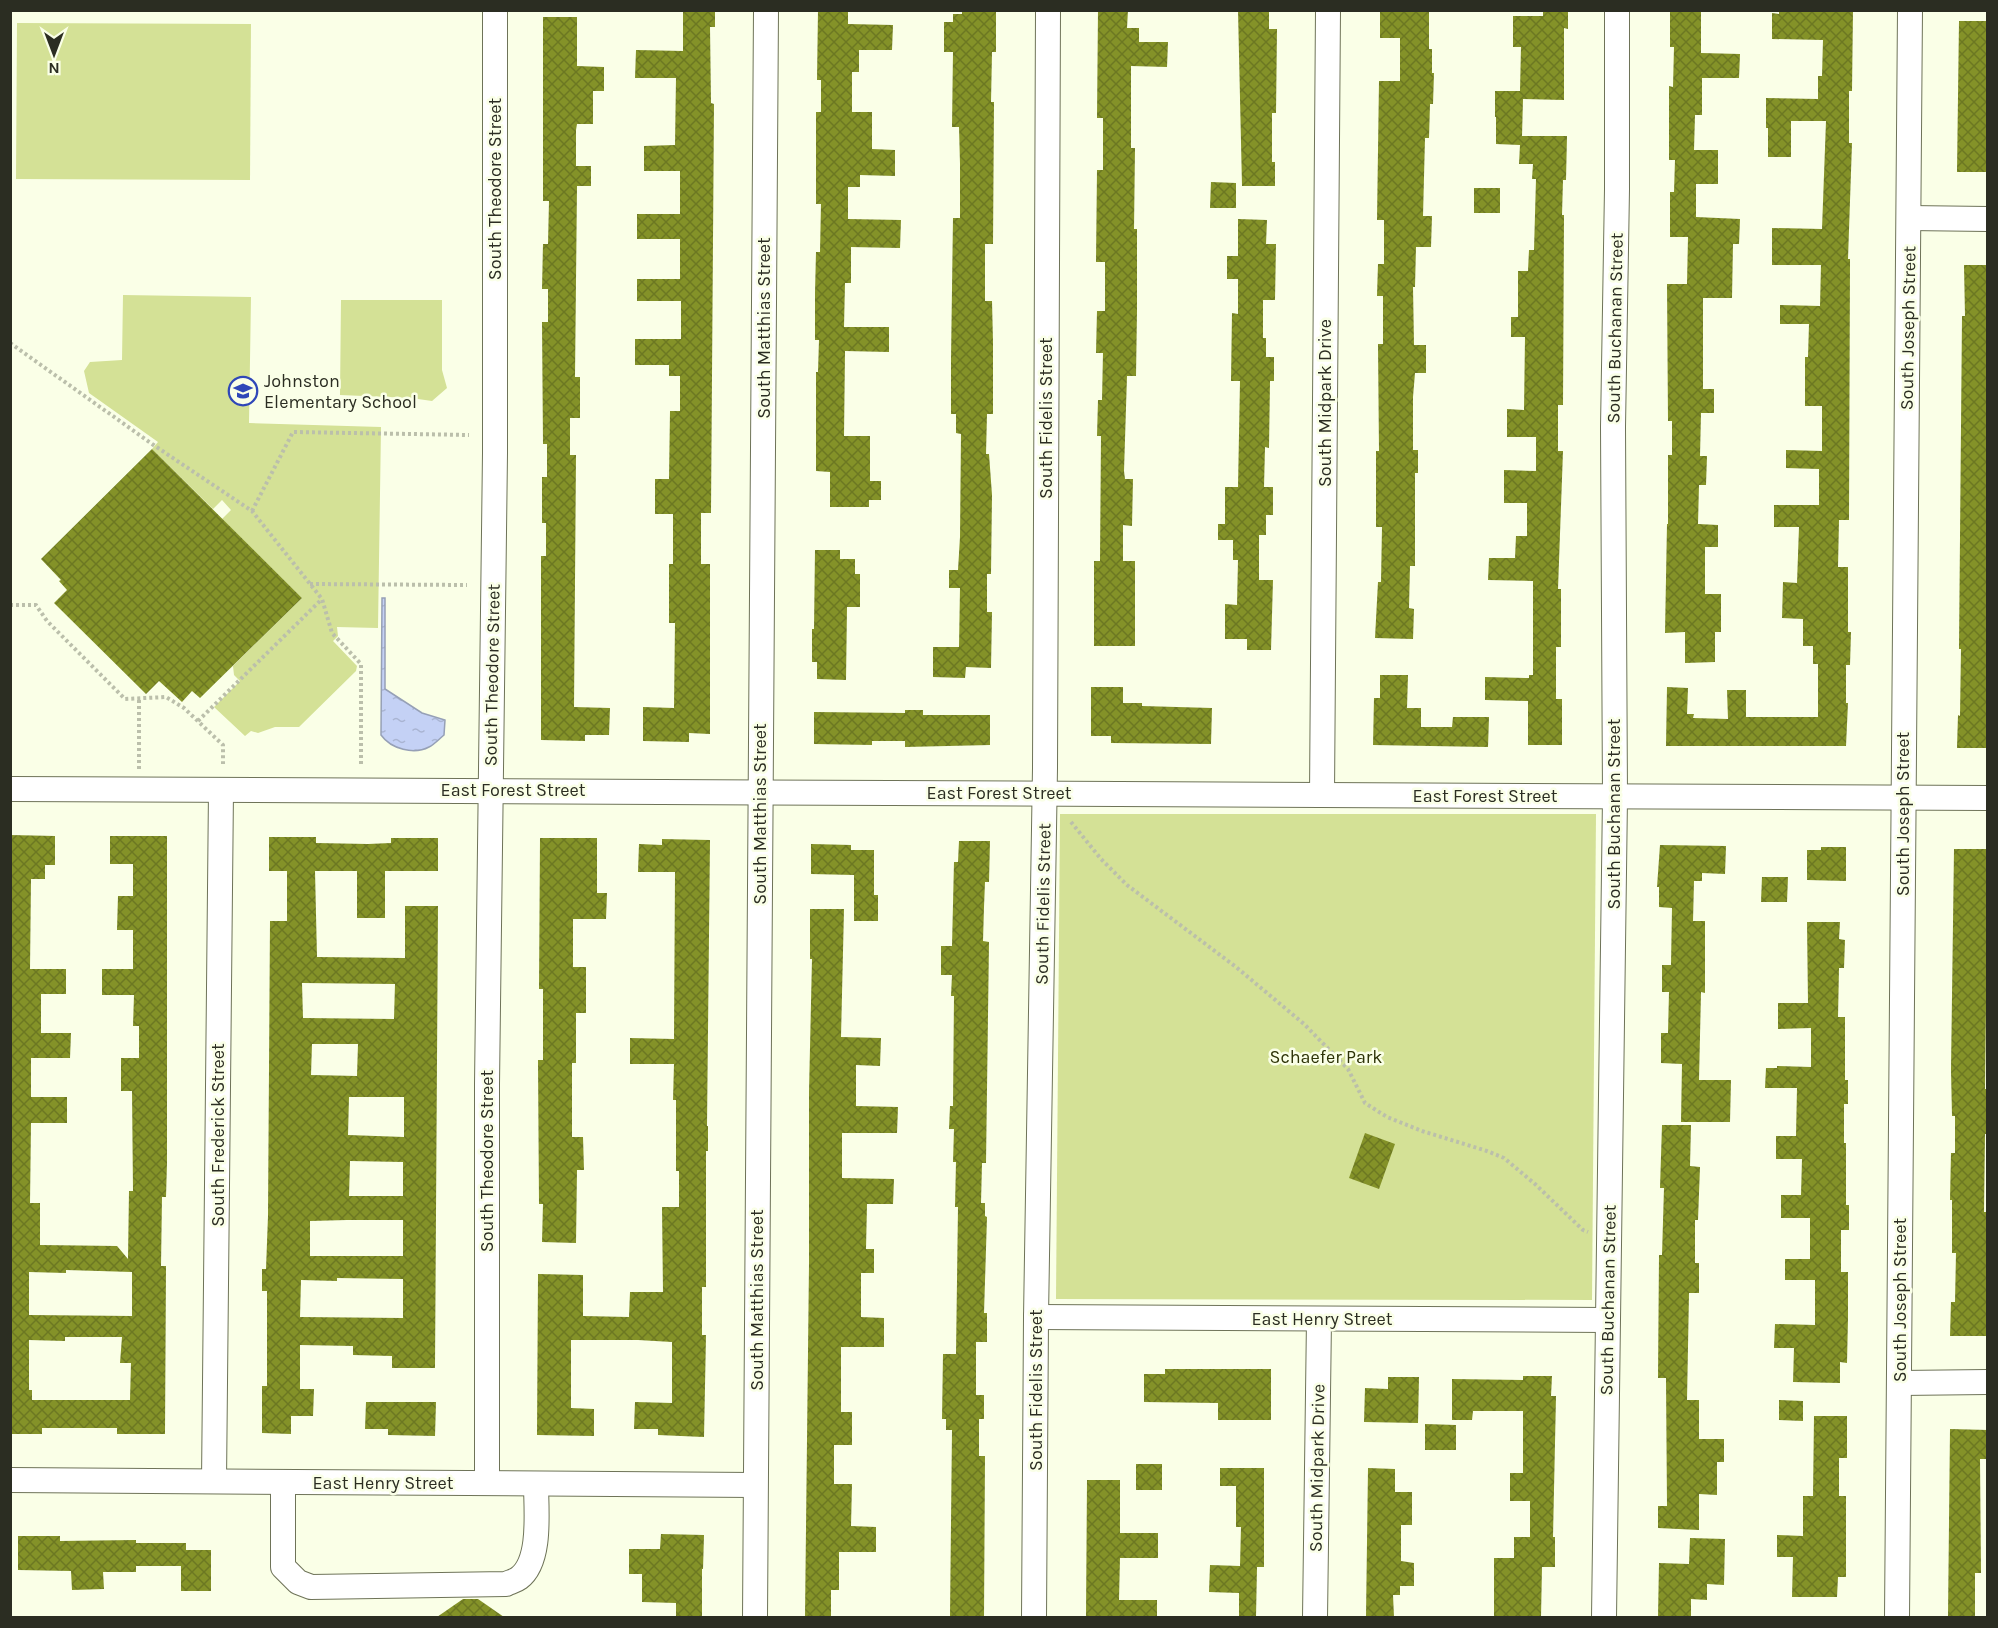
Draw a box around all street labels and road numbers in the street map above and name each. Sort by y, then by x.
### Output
street label: South Theodore Street [484,98,506,280]
street label: South Buchanan Street [1602,232,1628,424]
street label: South Matthias Street [753,237,775,419]
street label: South Joseph Street [1896,245,1920,410]
street label: South Midpark Drive [1314,319,1336,487]
street label: South Fidelis Street [1035,337,1057,499]
street label: South Theodore Street [479,583,505,766]
street label: South Buchanan Street [1603,718,1625,910]
street label: South Matthias Street [749,723,771,905]
street label: South Joseph Street [1892,732,1914,896]
street label: East Forest Street [441,779,586,801]
street label: East Forest Street [927,782,1072,804]
street label: East Forest Street [1413,785,1558,807]
street label: South Fidelis Street [1031,823,1055,985]
street label: South Frederick Street [207,1043,229,1227]
street label: South Theodore Street [476,1070,498,1252]
street label: South Buchanan Street [1595,1204,1621,1396]
street label: South Matthias Street [746,1209,768,1391]
street label: South Joseph Street [1889,1218,1911,1382]
street label: East Henry Street [1251,1308,1393,1330]
street label: South Fidelis Street [1025,1309,1047,1471]
street label: South Midpark Drive [1305,1384,1329,1552]
street label: East Henry Street [312,1472,454,1494]

